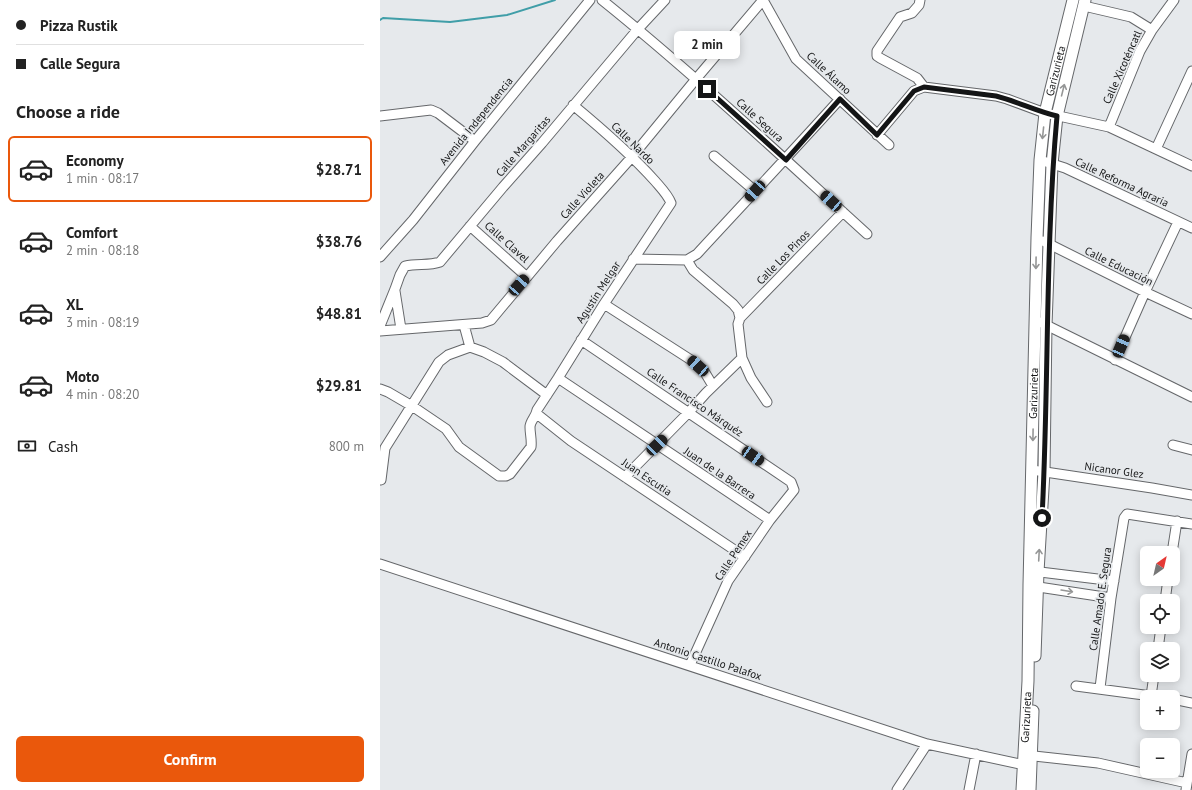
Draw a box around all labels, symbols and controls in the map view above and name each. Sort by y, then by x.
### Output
text: Pizza Rustik [40,16,118,35]
street label: Calle Xicoténcatl [1100,27,1145,106]
callout: 2 min [674,31,740,59]
text: 2 min [691,36,723,53]
street label: Garizurieta [1042,44,1068,97]
street label: Calle Álamo [804,49,854,97]
text: Calle Segura [40,54,120,73]
street label: Avenida Independencia [436,74,516,168]
route end [698,80,716,98]
one-way arrow [1059,84,1067,97]
street label: Calle Segura [733,95,787,145]
text: Choose a ride [16,100,120,123]
street label: Calle Margaritas [493,112,554,179]
street label: Calle Nardo [608,119,658,167]
one-way arrow [1039,126,1047,139]
icon: car [18,151,54,187]
text: Economy [66,151,124,170]
street label: Calle Reforma Agraria [1073,154,1171,210]
text: $28.71 [316,160,362,179]
street label: Calle Violeta [557,168,607,222]
text: 1 min · 08:17 [66,170,139,187]
car [743,178,767,204]
car [818,189,844,213]
street label: Calle Clavel [482,218,533,266]
icon: car [18,223,54,259]
text: Comfort [66,223,118,242]
street label: Calle Los Pinos [753,226,813,287]
text: $38.76 [316,232,362,251]
text: 2 min · 08:18 [66,242,139,259]
street label: Calle Educación [1082,243,1156,289]
one-way arrow [1032,256,1040,269]
street label: Agustín Melgar [573,258,623,326]
car [507,272,531,298]
icon: car [18,295,54,331]
text: XL [66,295,83,314]
text: $48.81 [316,304,362,323]
text: 3 min · 08:19 [66,314,139,331]
car [1111,333,1131,359]
car [685,354,711,378]
street label: Calle Francisco Márquéz [644,364,746,440]
icon: car [18,367,54,403]
text: Moto [66,367,99,386]
street label: Garizurieta [1026,367,1041,419]
text: $29.81 [316,376,362,395]
text: 4 min · 08:20 [66,386,139,403]
one-way arrow [1029,428,1036,441]
car [644,432,670,458]
icon: cash [16,435,38,457]
text: Cash [48,437,78,456]
text: 800 m [329,438,364,455]
street label: Juan de la Barrera [681,443,759,502]
car [740,444,766,468]
street label: Juan Escutia [619,455,675,499]
street label: Nicanor Glez [1083,459,1145,481]
route start [1033,509,1051,527]
street label: Calle Pemex [711,527,755,583]
street label: Calle Amado E. Segura [1086,546,1114,652]
north arrow [1140,546,1180,586]
map controls [1140,546,1180,778]
one-way arrow [1036,549,1043,562]
one-way arrow [1060,587,1073,595]
button: locate [1140,594,1180,634]
street label: Antonio Castillo Palafox [652,635,764,683]
button: layers [1140,642,1180,682]
button: + [1140,690,1180,730]
street label: Garizurieta [1018,691,1034,743]
button: Confirm [16,736,364,782]
button: − [1140,738,1180,778]

